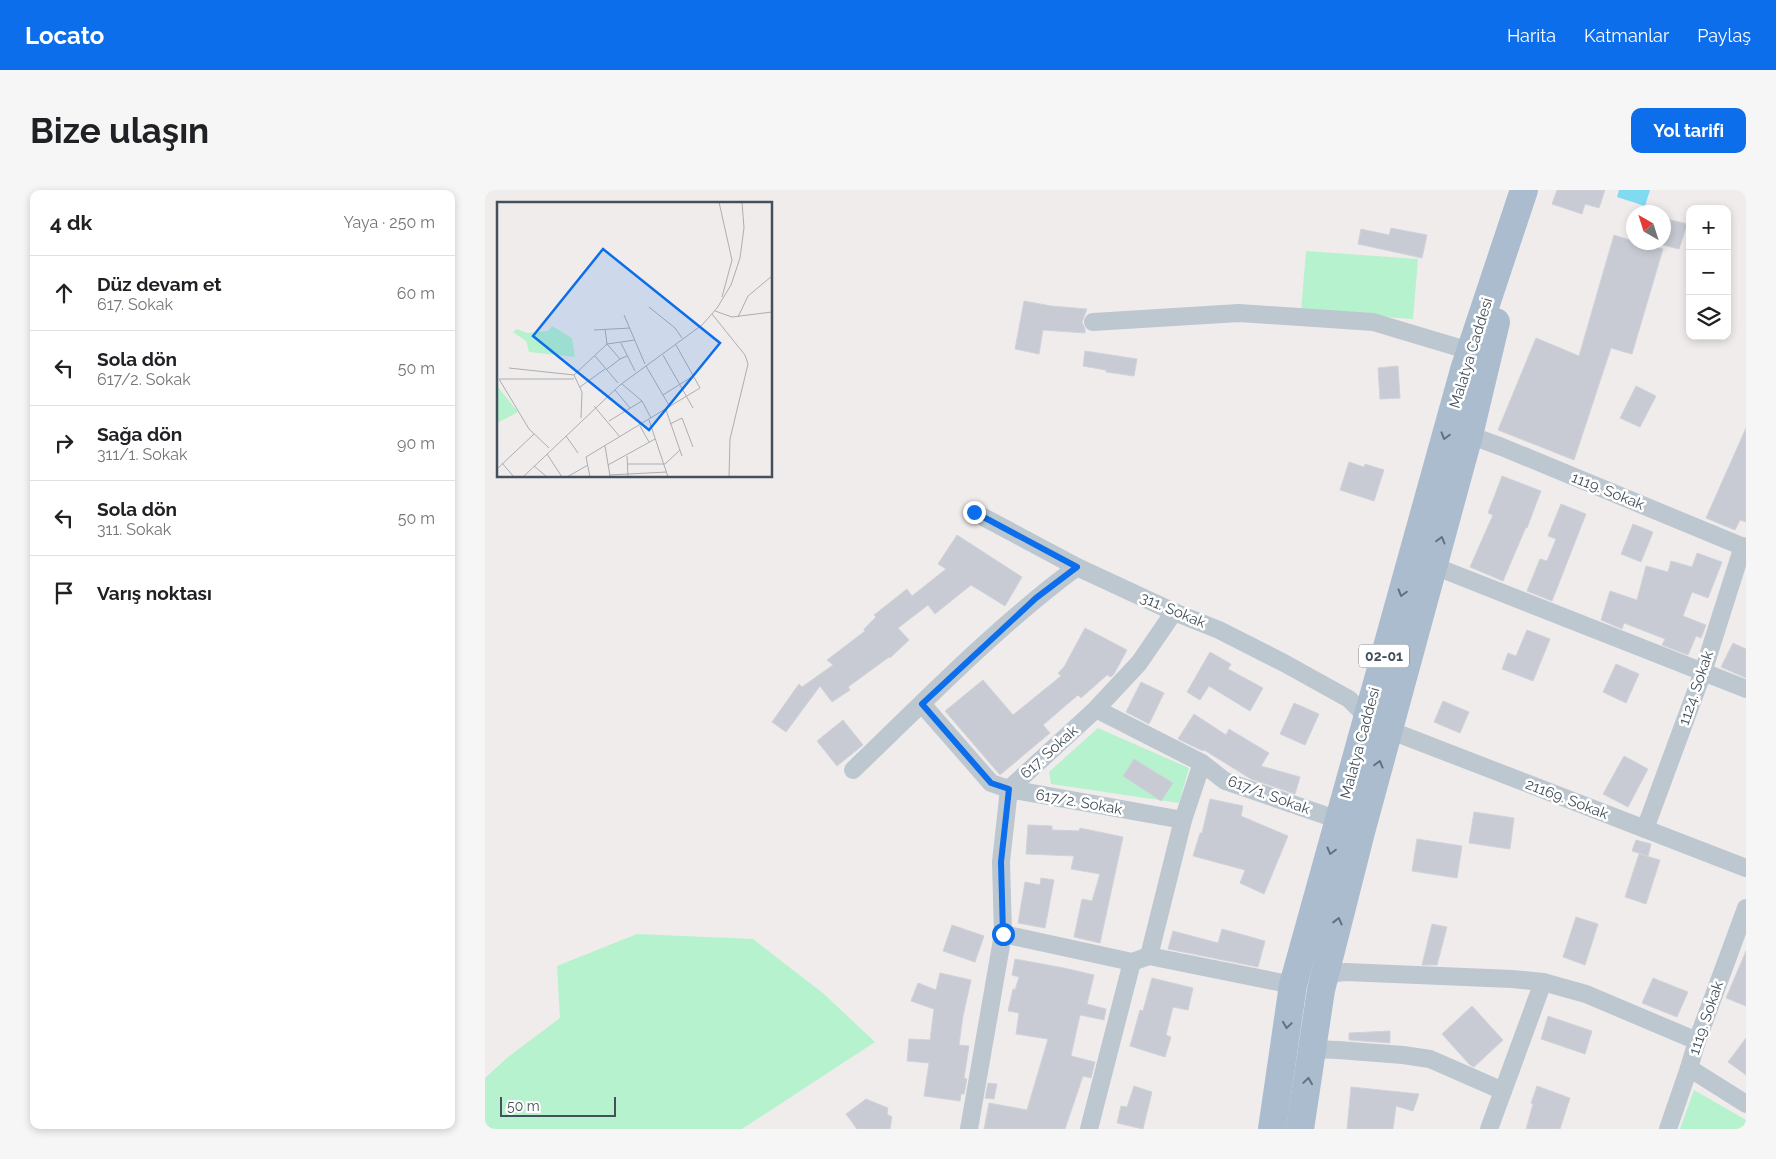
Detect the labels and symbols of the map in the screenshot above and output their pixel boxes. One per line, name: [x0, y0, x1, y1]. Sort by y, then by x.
inset map: [497, 202, 773, 478]
north arrow: [1626, 205, 1671, 250]
street label: Malatya Caddesi: [1446, 295, 1496, 411]
one-way arrow: [1441, 432, 1451, 440]
street label: 1119. Sokak: [1569, 468, 1647, 514]
route end: [963, 501, 986, 524]
one-way arrow: [1435, 536, 1446, 544]
street label: 311. Sokak: [1137, 588, 1209, 632]
one-way arrow: [1397, 588, 1407, 596]
road number: 02-01: [1359, 644, 1409, 668]
street label: 1124. Sokak: [1675, 648, 1717, 728]
street label: Malatya Caddesi: [1336, 685, 1384, 801]
street label: 617. Sokak: [1017, 721, 1081, 782]
one-way arrow: [1374, 761, 1384, 769]
street label: 617/1. Sokak: [1225, 772, 1313, 818]
street label: 21169. Sokak: [1523, 775, 1611, 823]
street label: 617/2. Sokak: [1034, 786, 1124, 818]
one-way arrow: [1326, 846, 1337, 855]
one-way arrow: [1332, 917, 1343, 926]
route start: [992, 923, 1015, 946]
street label: 1119. Sokak: [1685, 979, 1727, 1057]
one-way arrow: [1283, 1021, 1293, 1030]
one-way arrow: [1302, 1076, 1312, 1085]
scale bar: [500, 1094, 616, 1117]

